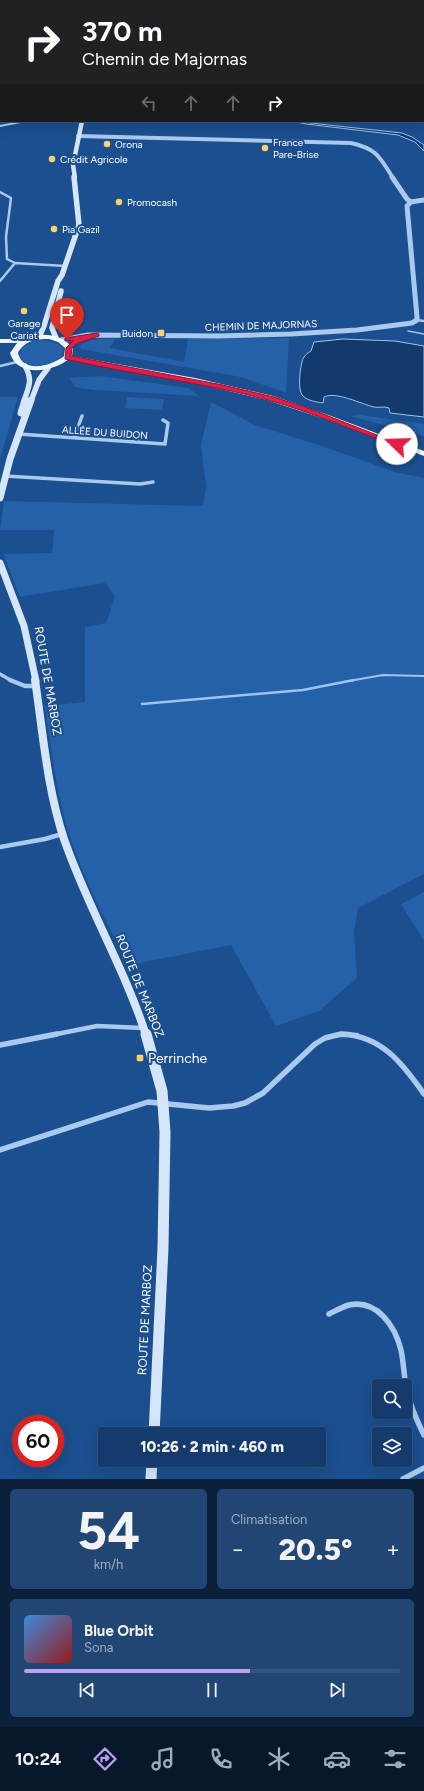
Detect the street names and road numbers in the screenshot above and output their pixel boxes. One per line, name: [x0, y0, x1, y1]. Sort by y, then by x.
street label: CHEMIN DE MAJORNAS: [205, 317, 317, 334]
street label: ALLÉE DU BUIDON: [62, 423, 148, 442]
street label: ROUTE DE MARBOZ: [32, 625, 65, 737]
street label: ROUTE DE MARBOZ: [113, 932, 167, 1040]
street label: ROUTE DE MARBOZ: [135, 1264, 155, 1375]

